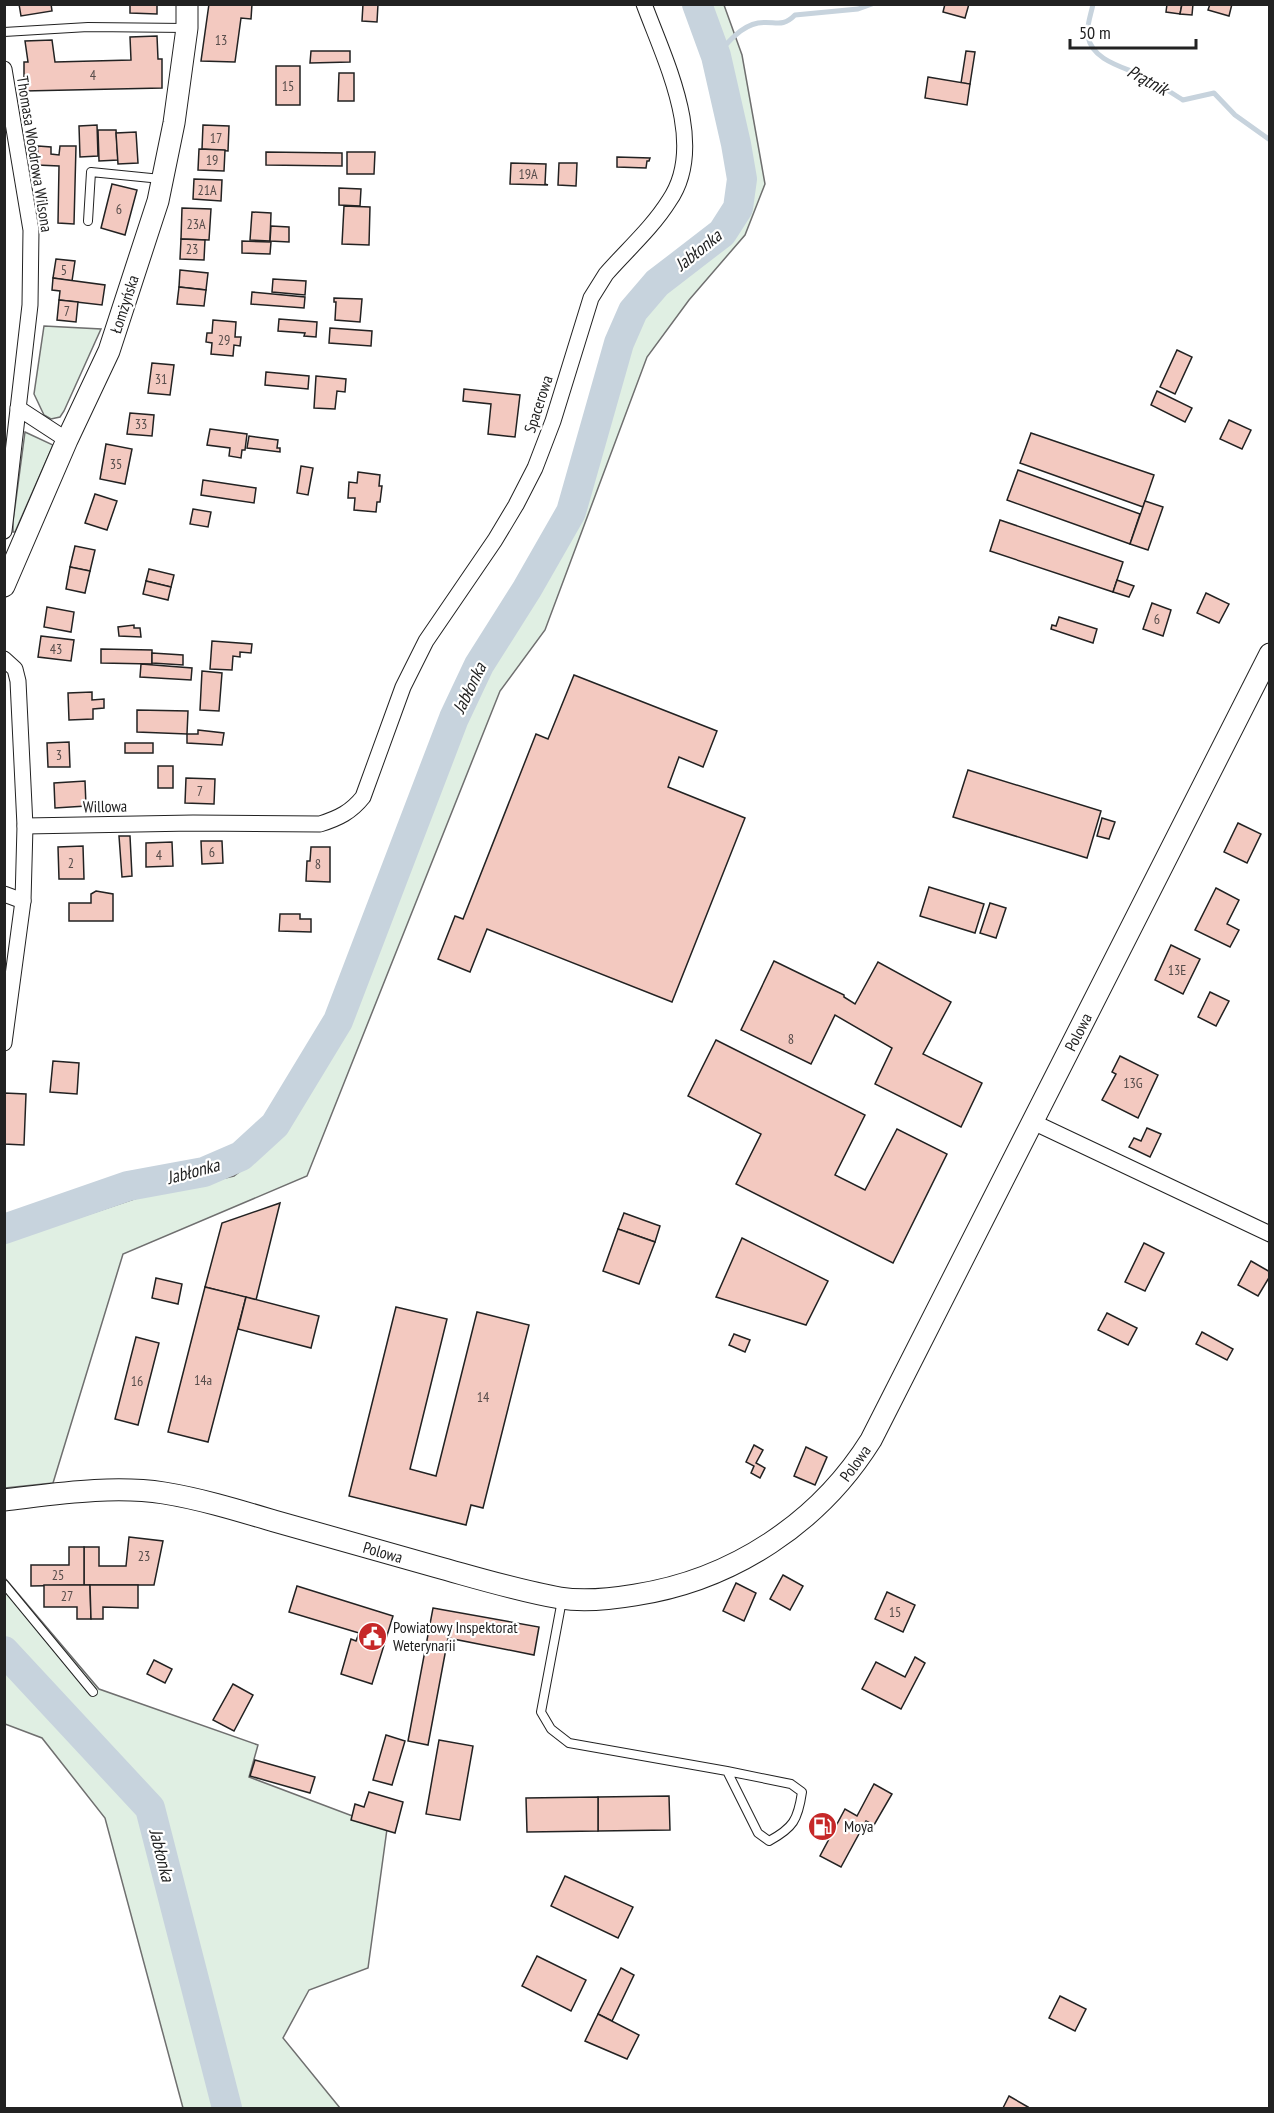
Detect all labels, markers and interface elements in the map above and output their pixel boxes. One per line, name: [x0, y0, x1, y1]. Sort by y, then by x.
scale bar: [1070, 12, 1196, 50]
text: 50 m: [1079, 21, 1111, 44]
house number: 13: [215, 31, 227, 49]
water label: Prątnik: [1123, 59, 1174, 102]
house number: 4: [90, 66, 97, 84]
street label: Thomasa Woodrowa Wilsona: [13, 75, 57, 233]
house number: 15: [282, 77, 294, 95]
house number: 17: [210, 129, 222, 147]
house number: 19: [206, 151, 218, 169]
house number: 19A: [518, 165, 538, 183]
house number: 21A: [197, 181, 217, 199]
house number: 6: [116, 200, 122, 218]
house number: 23A: [186, 215, 206, 233]
water label: Jabłonka: [669, 224, 727, 276]
house number: 23: [186, 240, 198, 258]
house number: 5: [61, 261, 67, 279]
street label: Łomżyńska: [105, 272, 143, 336]
house number: 7: [64, 302, 70, 320]
house number: 29: [218, 331, 230, 349]
house number: 31: [155, 370, 167, 388]
street label: Spacerowa: [519, 373, 557, 435]
house number: 33: [135, 415, 147, 433]
house number: 35: [110, 455, 122, 473]
house number: 6: [1154, 610, 1160, 628]
house number: 43: [50, 640, 62, 658]
water label: Jabłonka: [447, 658, 491, 718]
house number: 3: [56, 746, 62, 764]
house number: 7: [197, 782, 203, 800]
street label: Willowa: [83, 796, 127, 816]
house number: 6: [209, 843, 215, 861]
house number: 4: [156, 846, 163, 864]
house number: 2: [68, 854, 74, 872]
house number: 8: [315, 855, 321, 873]
house number: 13E: [1168, 961, 1186, 979]
street label: Polowa: [1060, 1010, 1096, 1054]
house number: 8: [788, 1030, 794, 1048]
house number: 13G: [1123, 1074, 1143, 1092]
water label: Jabłonka: [163, 1153, 223, 1189]
house number: 14a: [194, 1371, 212, 1389]
house number: 16: [131, 1372, 143, 1390]
house number: 14: [477, 1388, 490, 1406]
street label: Polowa: [835, 1441, 875, 1485]
street label: Polowa: [361, 1537, 405, 1567]
house number: 23: [138, 1547, 150, 1565]
house number: 25: [52, 1566, 64, 1584]
house number: 27: [61, 1587, 73, 1605]
house number: 15: [889, 1603, 901, 1621]
place label: Powiatowy Inspektorat Weterynarii: [393, 1617, 518, 1655]
public building icon: Powiatowy Inspektorat Weterynarii: [356, 1620, 388, 1652]
fuel station icon: Moya: [807, 1810, 839, 1842]
place label: Moya: [844, 1816, 873, 1836]
water label: Jabłonka: [144, 1825, 180, 1884]

